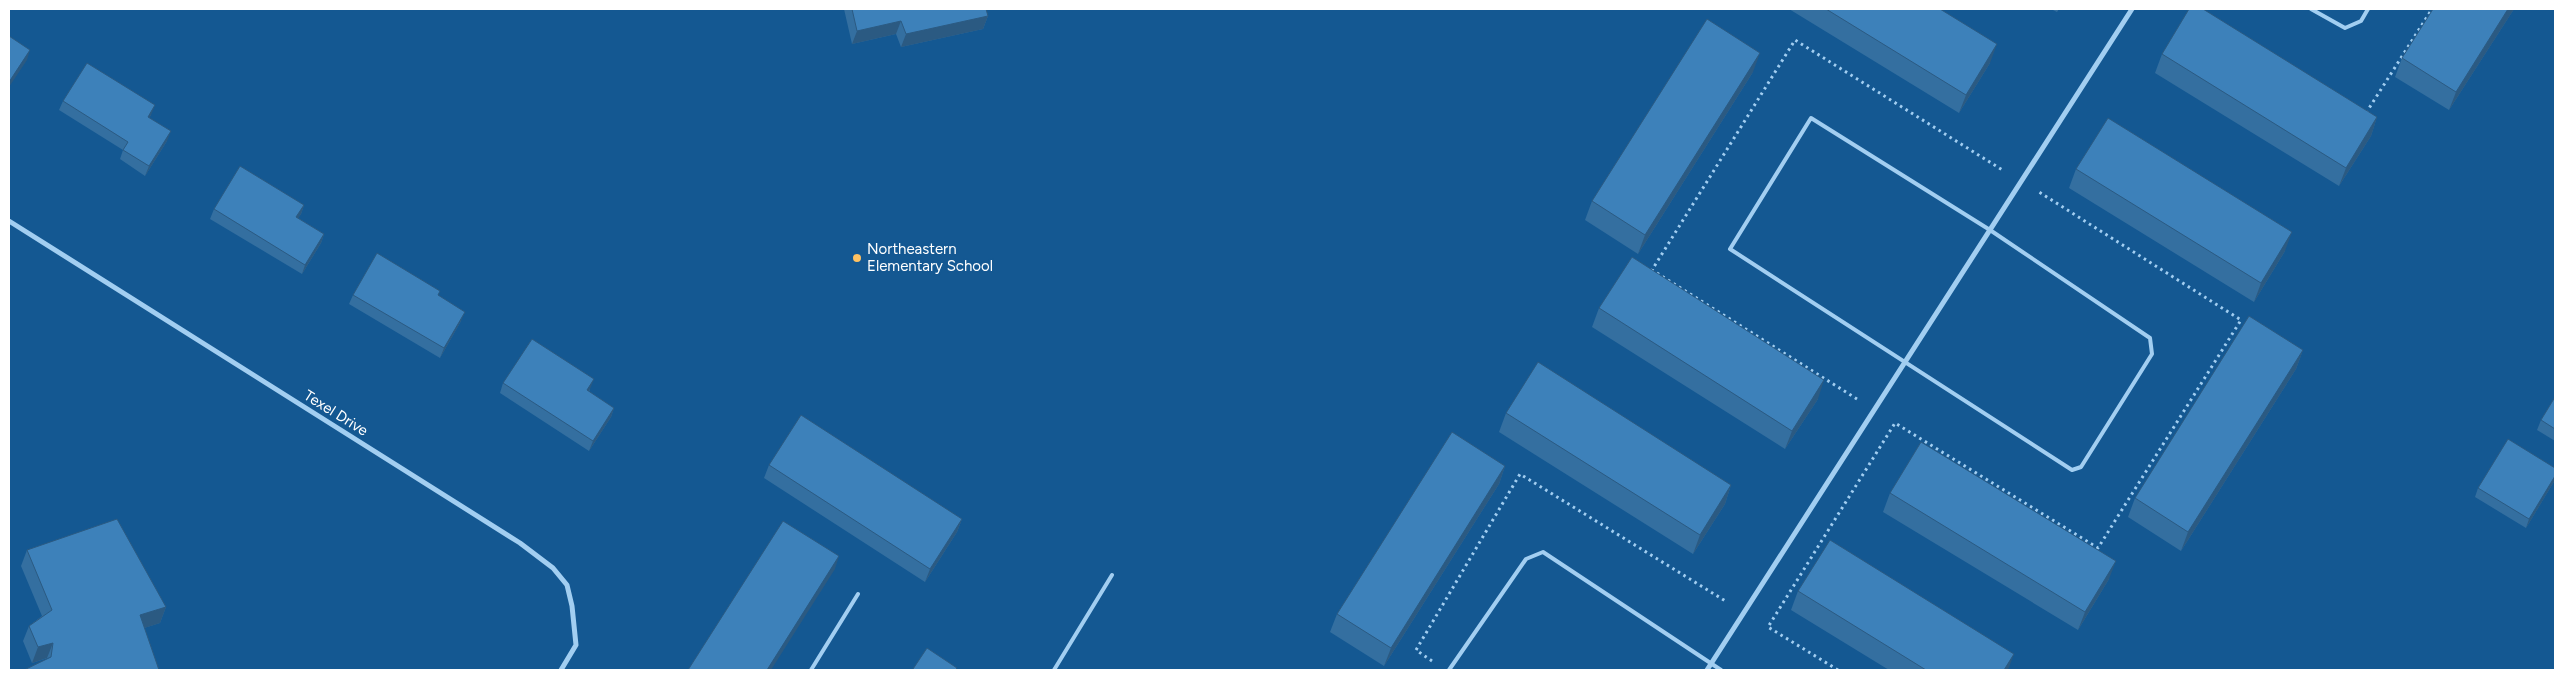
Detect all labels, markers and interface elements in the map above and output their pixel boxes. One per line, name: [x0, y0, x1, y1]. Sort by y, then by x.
place label: Northeastern Elementary School: [867, 240, 993, 275]
marker: Northeastern Elementary School: [851, 252, 863, 264]
street label: Texel Drive: [301, 386, 371, 440]

